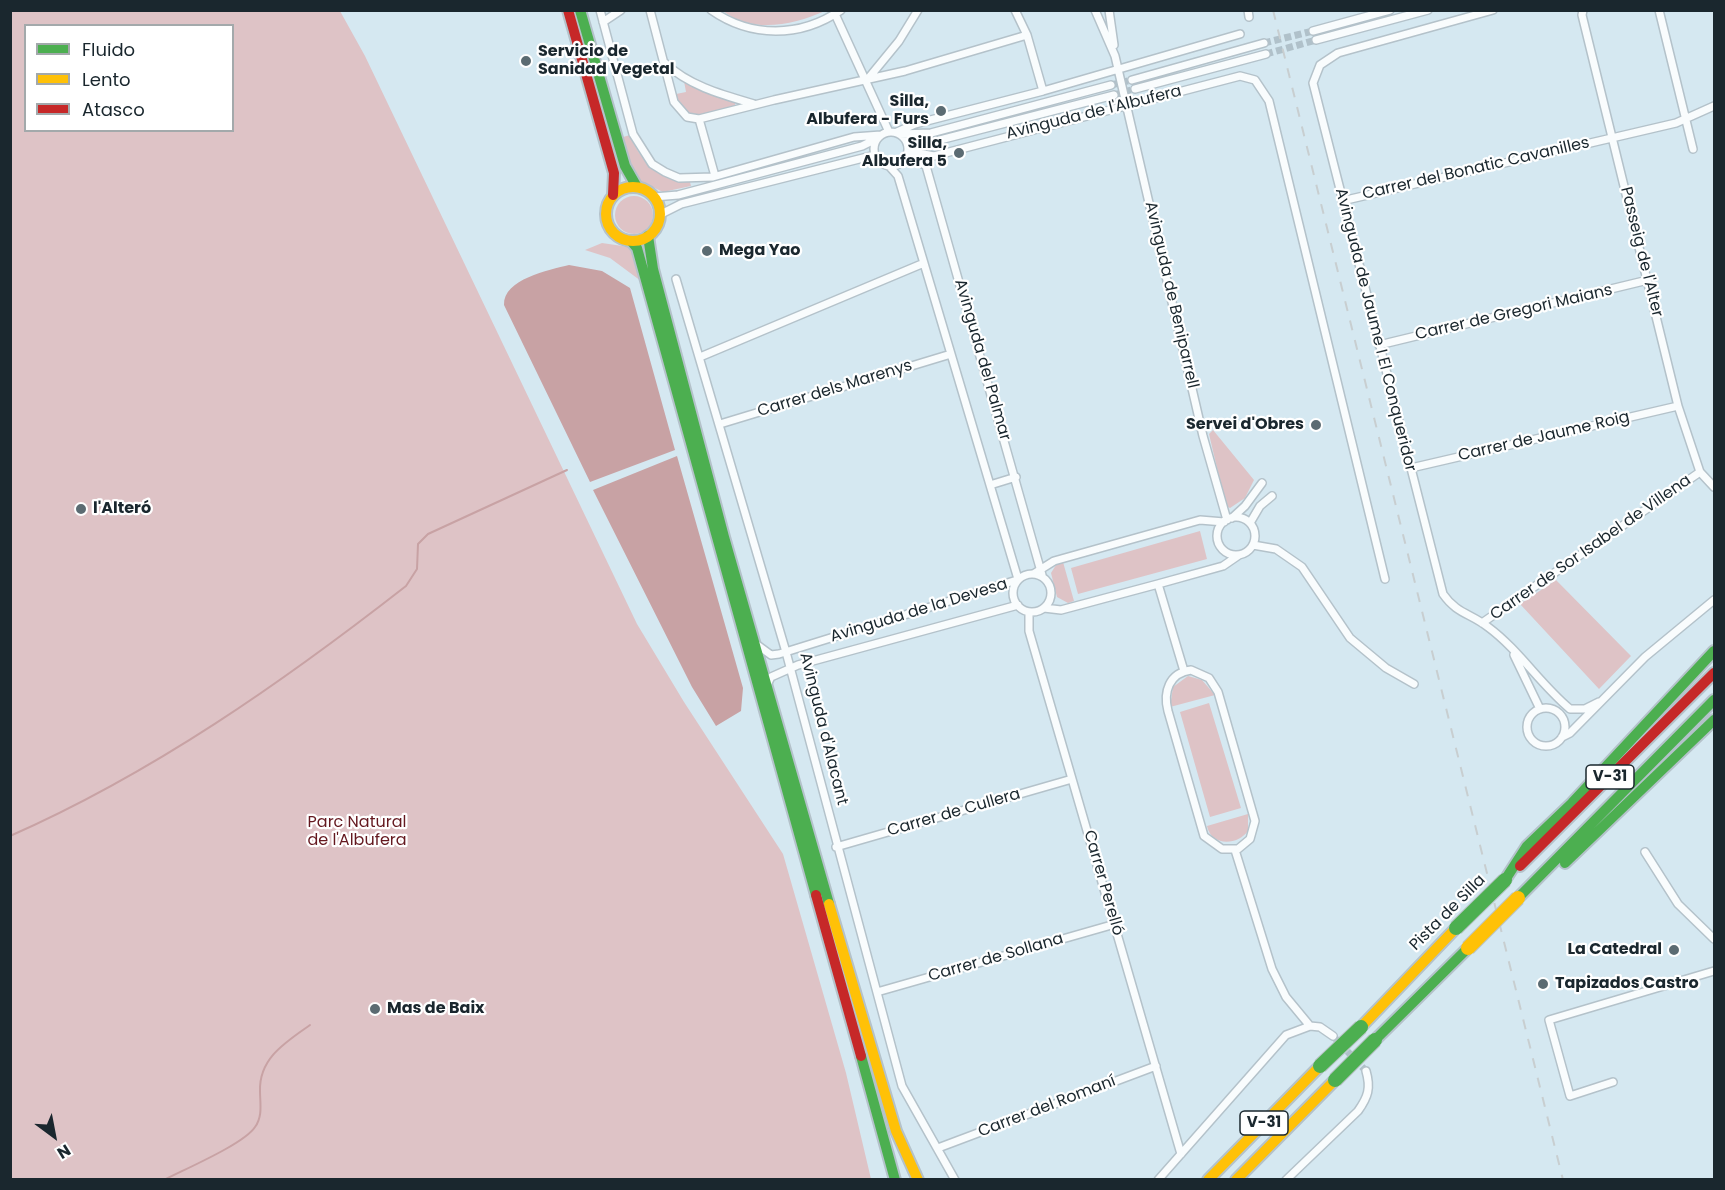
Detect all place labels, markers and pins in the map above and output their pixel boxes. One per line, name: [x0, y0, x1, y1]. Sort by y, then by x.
place label: Servicio de Sanidad Vegetal: [538, 42, 675, 80]
marker: Servicio de Sanidad Vegetal: [519, 54, 533, 68]
place label: Silla, Albufera - Furs: [806, 92, 929, 130]
marker: Silla, Albufera - Furs: [934, 104, 948, 118]
place label: Silla, Albufera 5: [862, 134, 947, 172]
marker: Silla, Albufera 5: [952, 146, 966, 160]
place label: Mega Yao: [719, 241, 800, 261]
marker: Mega Yao: [700, 244, 714, 258]
place label: Servei d'Obres: [1186, 415, 1304, 435]
marker: Servei d'Obres: [1309, 418, 1323, 432]
place label: l'Alteró: [93, 499, 151, 519]
marker: l'Alteró: [74, 502, 88, 516]
place label: La Catedral: [1567, 940, 1662, 960]
marker: La Catedral: [1667, 943, 1681, 957]
place label: Tapizados Castro: [1555, 974, 1699, 994]
marker: Tapizados Castro: [1536, 977, 1550, 991]
place label: Mas de Baix: [387, 999, 485, 1019]
marker: Mas de Baix: [368, 1002, 382, 1016]

